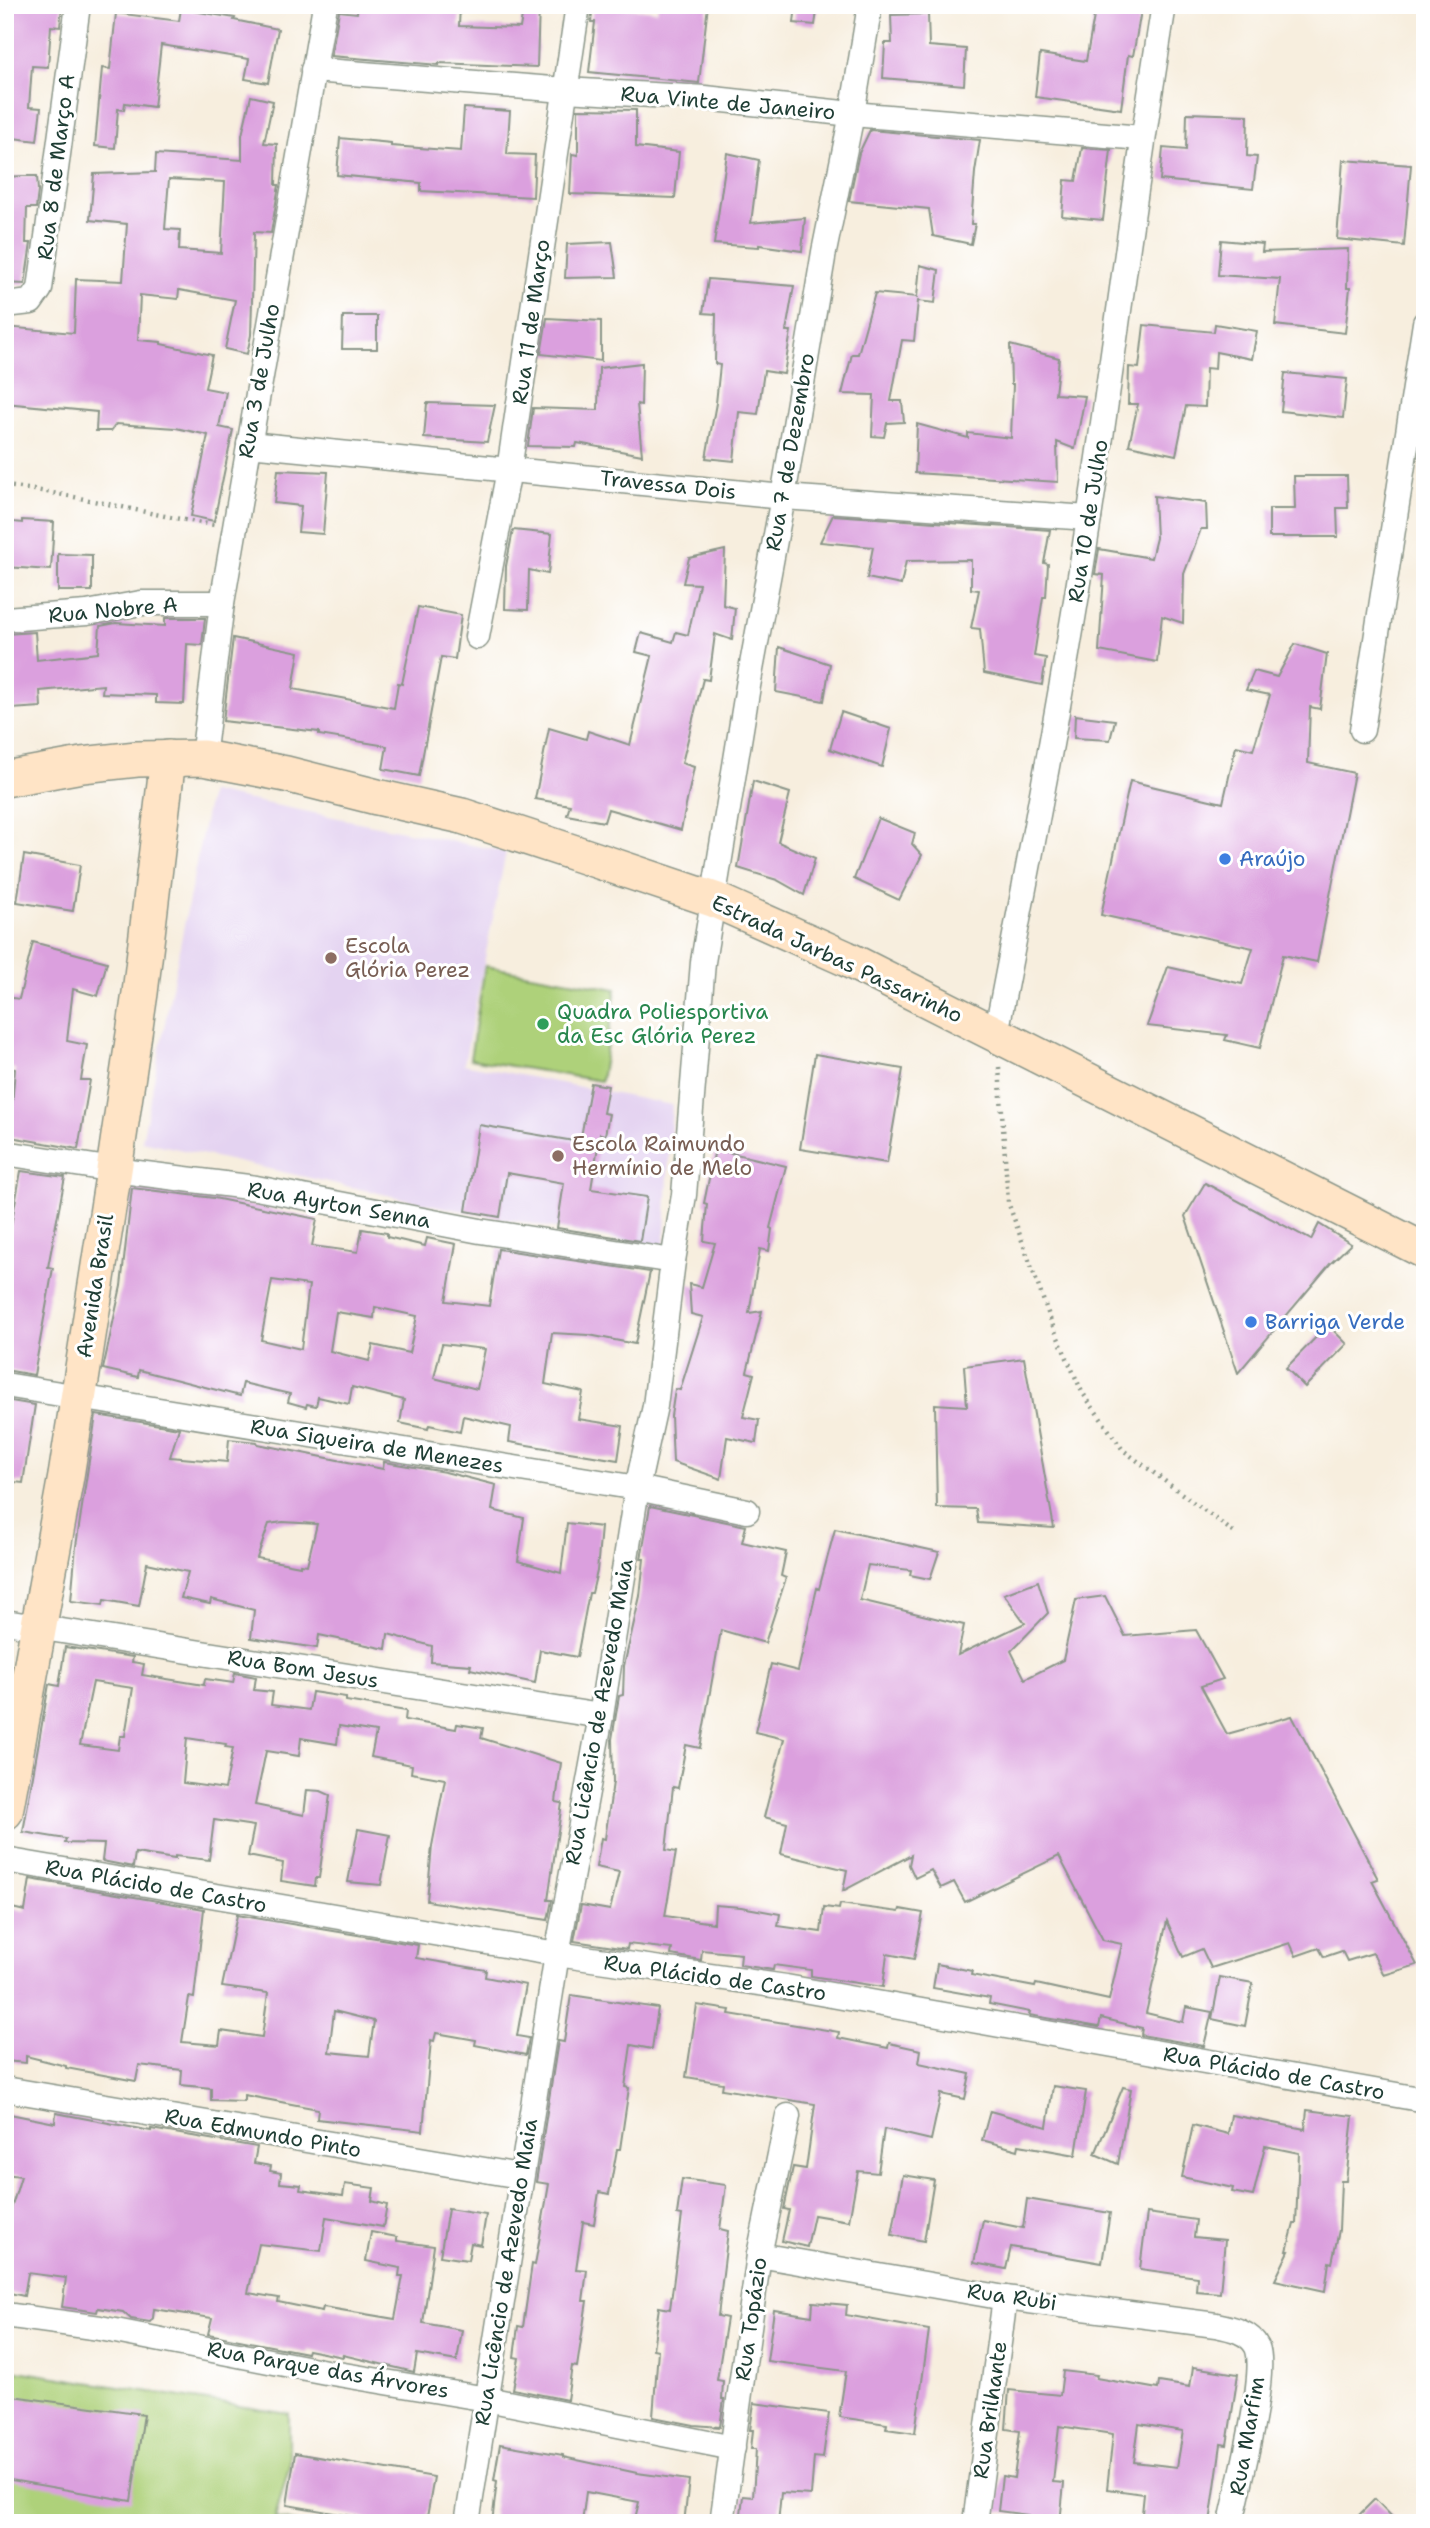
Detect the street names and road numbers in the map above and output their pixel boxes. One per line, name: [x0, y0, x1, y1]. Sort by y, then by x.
street label: Rua 8 de Março A: [31, 72, 81, 262]
street label: Rua Vinte de Janeiro: [619, 80, 837, 126]
street label: Rua 11 de Março: [506, 237, 556, 407]
street label: Rua 3 de Julho: [232, 301, 286, 461]
street label: Rua 7 de Dezembro: [759, 351, 821, 553]
street label: Rua 10 de Julho: [1061, 437, 1115, 605]
street label: Travessa Dois: [599, 464, 737, 506]
street label: Rua Nobre A: [47, 590, 179, 630]
street label: Estrada Jarbas Passarinho: [707, 888, 967, 1030]
street label: Rua Ayrton Senna: [245, 1175, 433, 1235]
street label: Avenida Brasil: [70, 1211, 120, 1360]
street label: Rua Siqueira de Menezes: [249, 1412, 505, 1480]
street label: Rua Licêncio de Azevedo Maia: [558, 1557, 640, 1867]
street label: Rua Bom Jesus: [225, 1643, 381, 1695]
street label: Rua Plácido de Castro: [43, 1853, 269, 1919]
street label: Rua Plácido de Castro: [602, 1949, 828, 2007]
street label: Rua Plácido de Castro: [1161, 2040, 1387, 2106]
street label: Rua Edmundo Pinto: [163, 2102, 363, 2164]
street label: Rua Licêncio de Azevedo Maia: [468, 2116, 544, 2428]
street label: Rua Topázio: [728, 2255, 774, 2383]
street label: Rua Rubi: [965, 2277, 1059, 2317]
street label: Rua Parque das Árvores: [205, 2334, 451, 2405]
street label: Rua Brilhante: [966, 2339, 1014, 2481]
street label: Rua Marfim: [1223, 2374, 1271, 2498]

